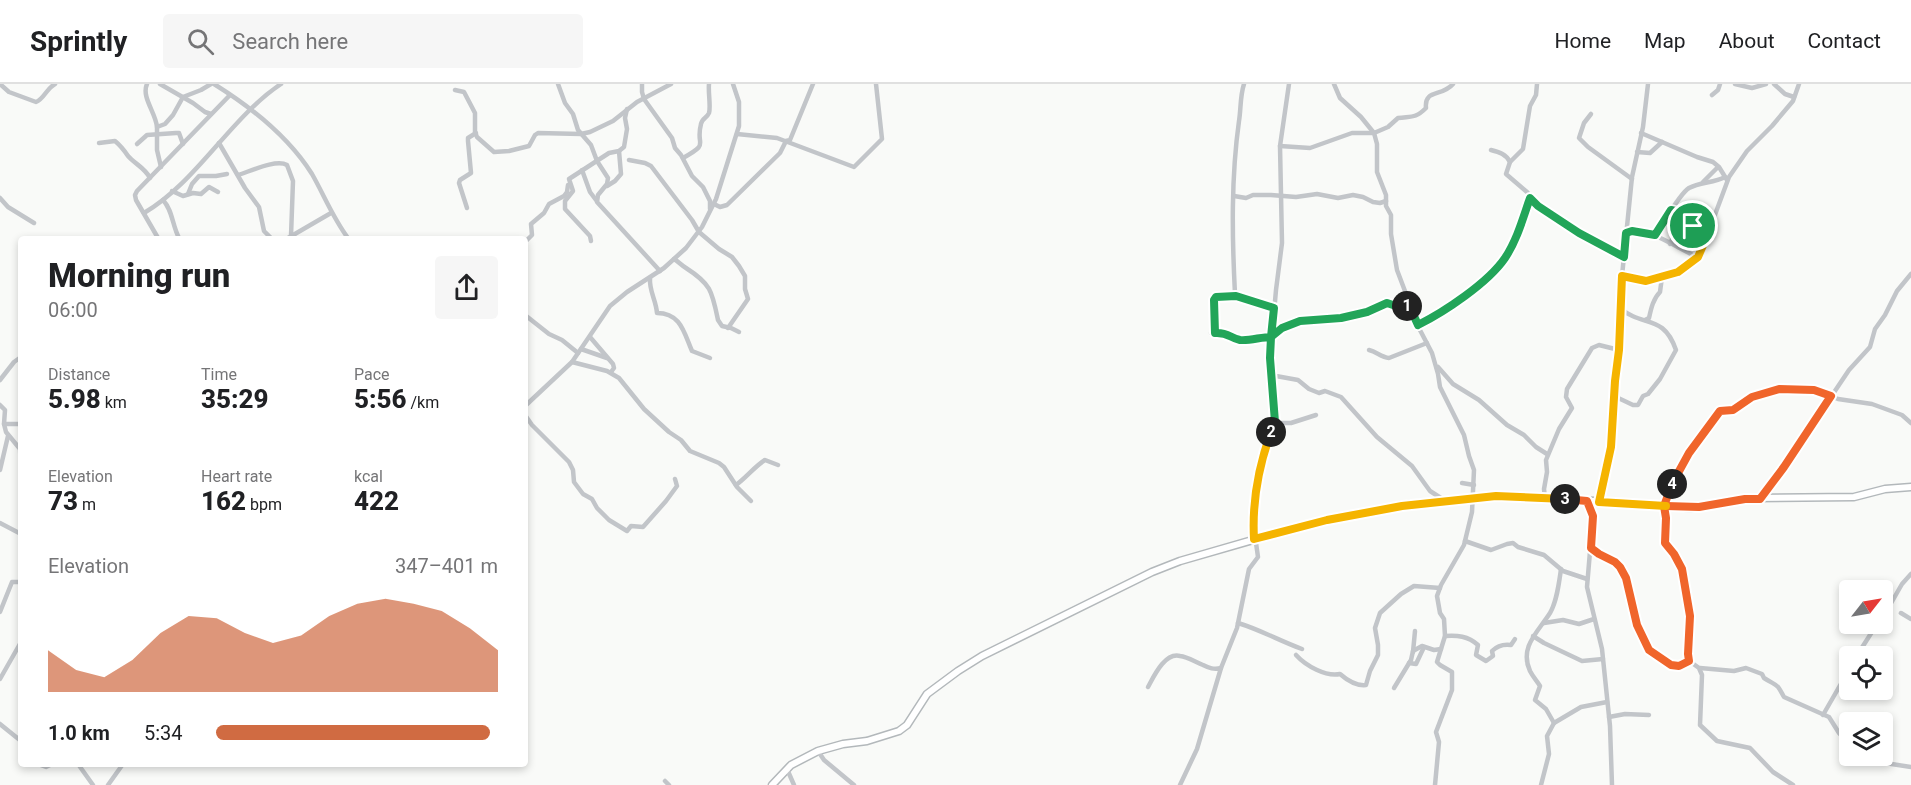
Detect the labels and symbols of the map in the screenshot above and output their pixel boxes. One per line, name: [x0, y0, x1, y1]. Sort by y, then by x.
pin: [1667, 200, 1718, 251]
pin: 1: [1392, 291, 1422, 321]
pin: 2: [1256, 417, 1286, 447]
pin: 4: [1657, 469, 1687, 499]
pin: 3: [1550, 484, 1580, 514]
north arrow: [1839, 580, 1893, 634]

